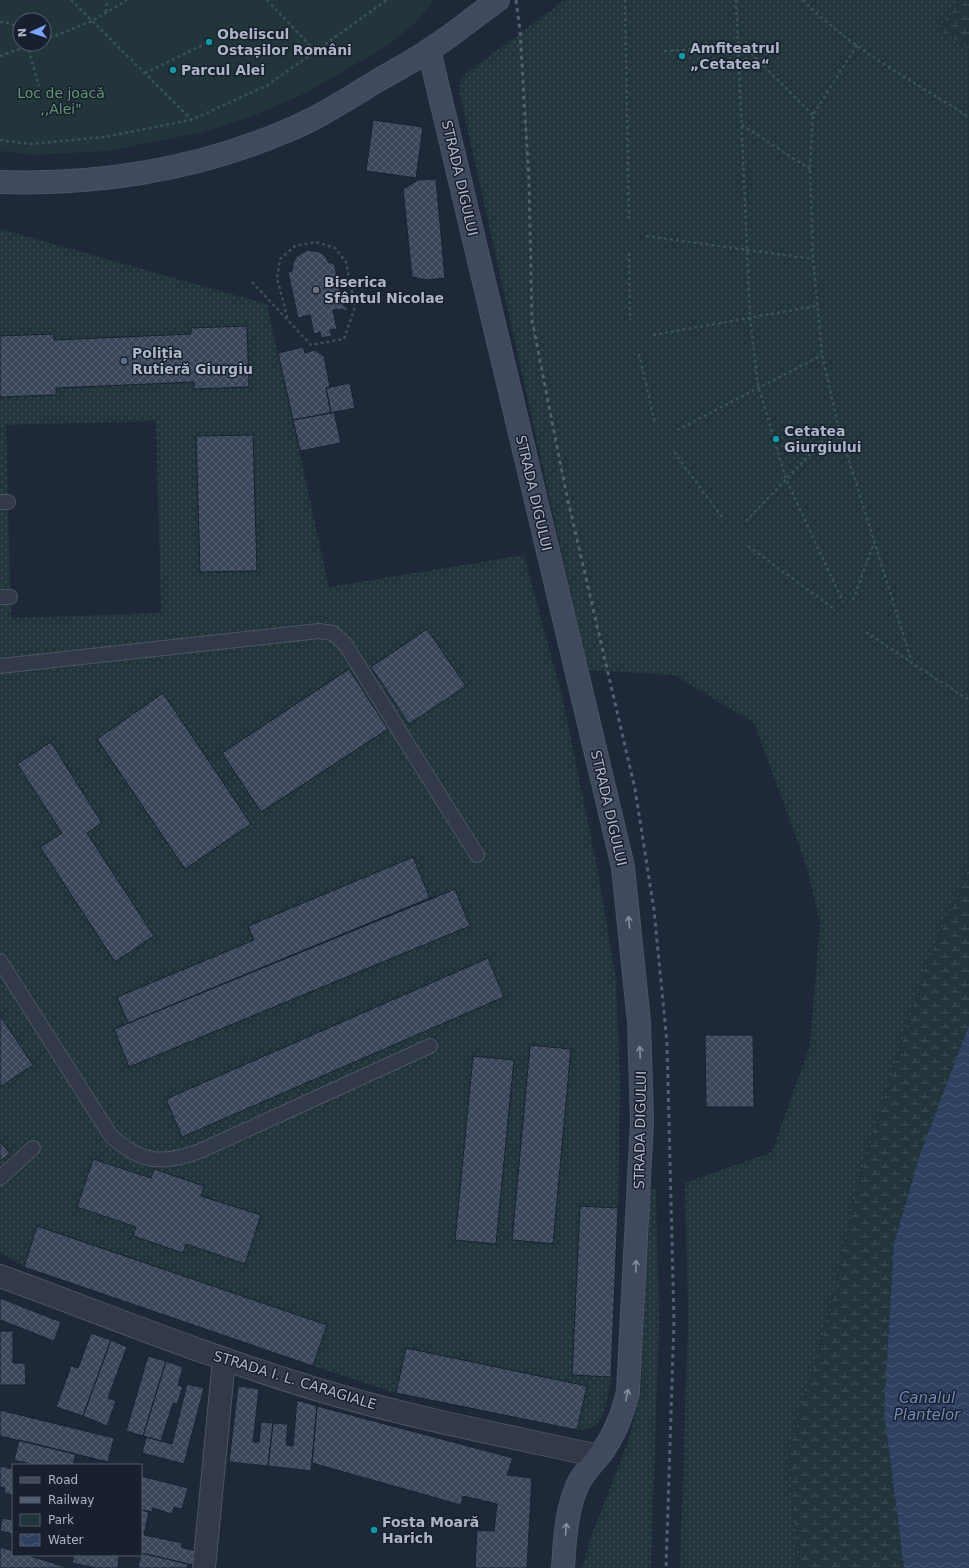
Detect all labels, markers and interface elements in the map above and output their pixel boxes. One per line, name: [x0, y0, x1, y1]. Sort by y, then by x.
north arrow: [12, 12, 52, 52]
place label: Obeliscul Ostașilor Români: [217, 26, 352, 59]
text: N: [16, 28, 29, 37]
marker: Obeliscul Ostașilor Români: [204, 37, 214, 47]
place label: Amfiteatrul „Cetatea“: [690, 40, 780, 72]
marker: Amfiteatrul „Cetatea“: [677, 51, 687, 61]
place label: Parcul Alei: [181, 62, 265, 78]
marker: Parcul Alei: [168, 65, 178, 75]
park label: Loc de joacă ,,Alei": [17, 85, 105, 117]
street label: STRADA DIGULUI: [439, 119, 481, 237]
place label: Biserica Sfântul Nicolae: [324, 274, 444, 306]
marker: Biserica Sfântul Nicolae: [311, 285, 321, 295]
place label: Poliția Rutieră Giurgiu: [132, 345, 253, 377]
marker: Poliția Rutieră Giurgiu: [119, 356, 129, 366]
place label: Cetatea Giurgiului: [784, 423, 862, 455]
street label: STRADA DIGULUI: [513, 434, 555, 552]
marker: Cetatea Giurgiului: [771, 434, 781, 444]
street label: STRADA DIGULUI: [588, 749, 630, 867]
one-way arrow: [625, 916, 632, 929]
one-way arrow: [636, 1046, 644, 1059]
street label: STRADA DIGULUI: [631, 1071, 649, 1189]
one-way arrow: [632, 1260, 639, 1273]
street label: STRADA I. L. CARAGIALE: [212, 1348, 378, 1412]
one-way arrow: [624, 1389, 632, 1402]
water label: Canalul Plantelor: [894, 1389, 961, 1424]
legend: [12, 1464, 142, 1556]
text: Road: [48, 1473, 78, 1487]
text: Railway: [48, 1493, 94, 1507]
text: Park: [48, 1513, 74, 1527]
place label: Fosta Moară Harich: [382, 1514, 479, 1546]
one-way arrow: [563, 1523, 570, 1536]
marker: Fosta Moară Harich: [369, 1525, 379, 1535]
text: Water: [48, 1533, 84, 1547]

